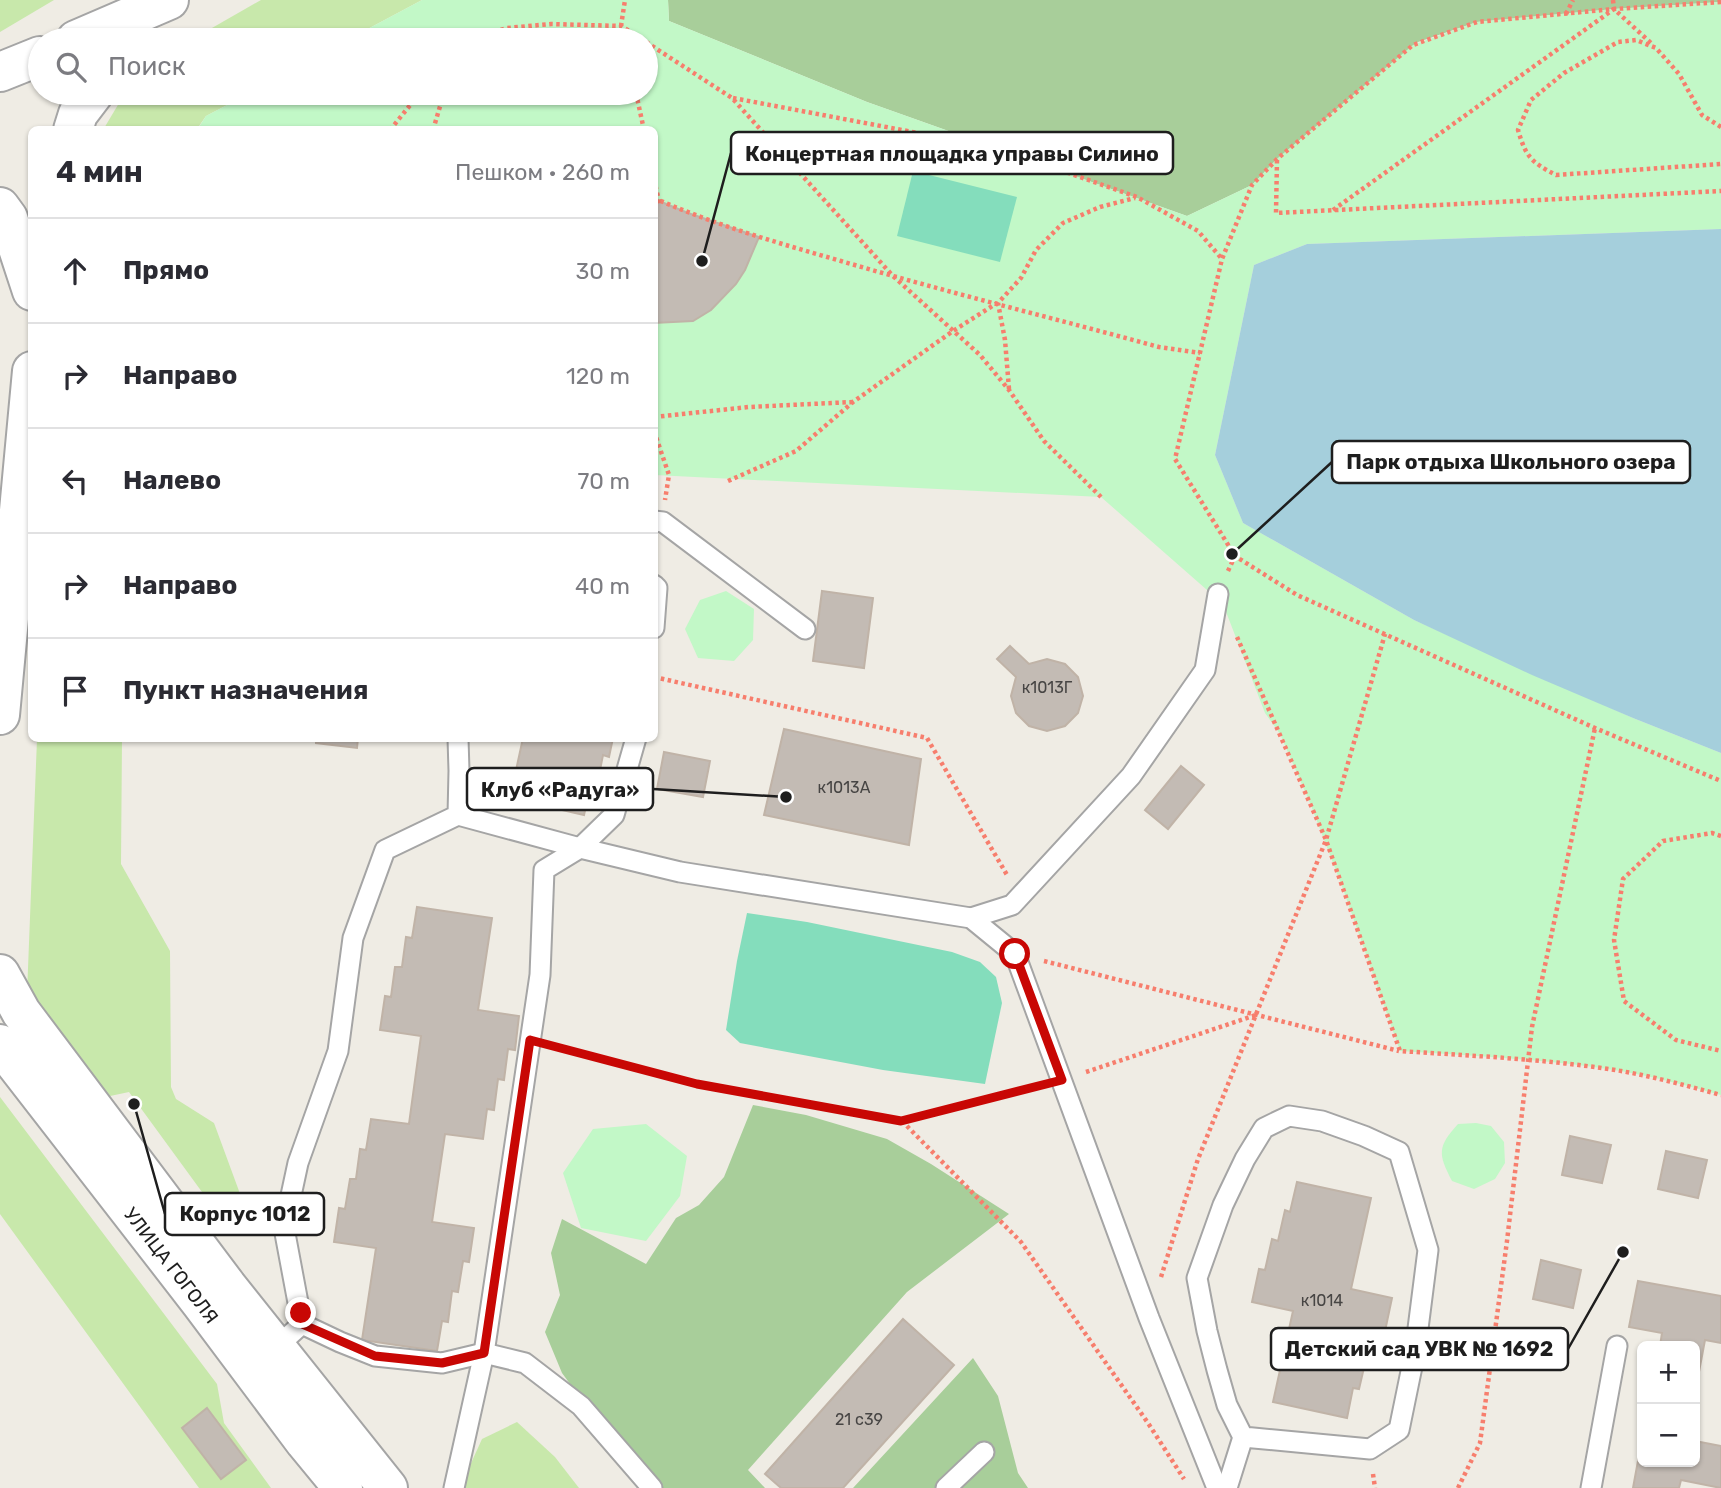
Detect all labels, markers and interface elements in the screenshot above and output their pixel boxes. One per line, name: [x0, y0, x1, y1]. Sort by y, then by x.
search box: [28, 28, 658, 105]
icon: search: [52, 48, 90, 86]
text: Поиск: [108, 51, 186, 82]
callout: Концертная площадка управы Силино: [731, 132, 1173, 174]
text: Концертная площадка управы Силино: [745, 141, 1159, 166]
text: 4 мин: [56, 154, 143, 190]
text: Пешком · 260 m: [455, 158, 630, 186]
icon: ahead: [56, 252, 94, 290]
text: Прямо: [123, 255, 209, 286]
text: 30 m: [575, 257, 630, 285]
icon: right: [56, 357, 94, 395]
text: Направо: [123, 360, 237, 391]
text: 120 m: [566, 362, 630, 390]
callout: Парк отдыха Школьного озера: [1332, 441, 1690, 483]
text: Парк отдыха Школьного озера: [1346, 449, 1676, 474]
icon: left: [56, 462, 94, 500]
text: Налево: [123, 465, 221, 496]
text: 70 m: [578, 467, 630, 495]
icon: right: [56, 567, 94, 605]
text: Направо: [123, 570, 237, 601]
text: 40 m: [575, 572, 630, 600]
icon: arrive: [56, 672, 94, 710]
text: Пункт назначения: [123, 675, 368, 706]
house number: к1013Г: [1022, 678, 1073, 697]
callout: Клуб «Радуга»: [467, 768, 653, 810]
text: Клуб «Радуга»: [481, 777, 639, 802]
house number: к1013А: [818, 778, 871, 797]
route start: [999, 938, 1030, 969]
callout: Корпус 1012: [165, 1193, 324, 1235]
text: Корпус 1012: [179, 1201, 311, 1226]
street label: УЛИЦА ГОГОЛЯ: [120, 1203, 224, 1328]
house number: к1014: [1301, 1291, 1343, 1310]
route end: [285, 1297, 316, 1328]
callout: Детский сад УВК № 1692: [1271, 1328, 1568, 1370]
text: Детский сад УВК № 1692: [1285, 1336, 1553, 1361]
map controls: [1637, 1341, 1700, 1467]
button: +: [1637, 1341, 1700, 1404]
button: −: [1637, 1404, 1700, 1467]
house number: 21 с39: [835, 1410, 883, 1429]

